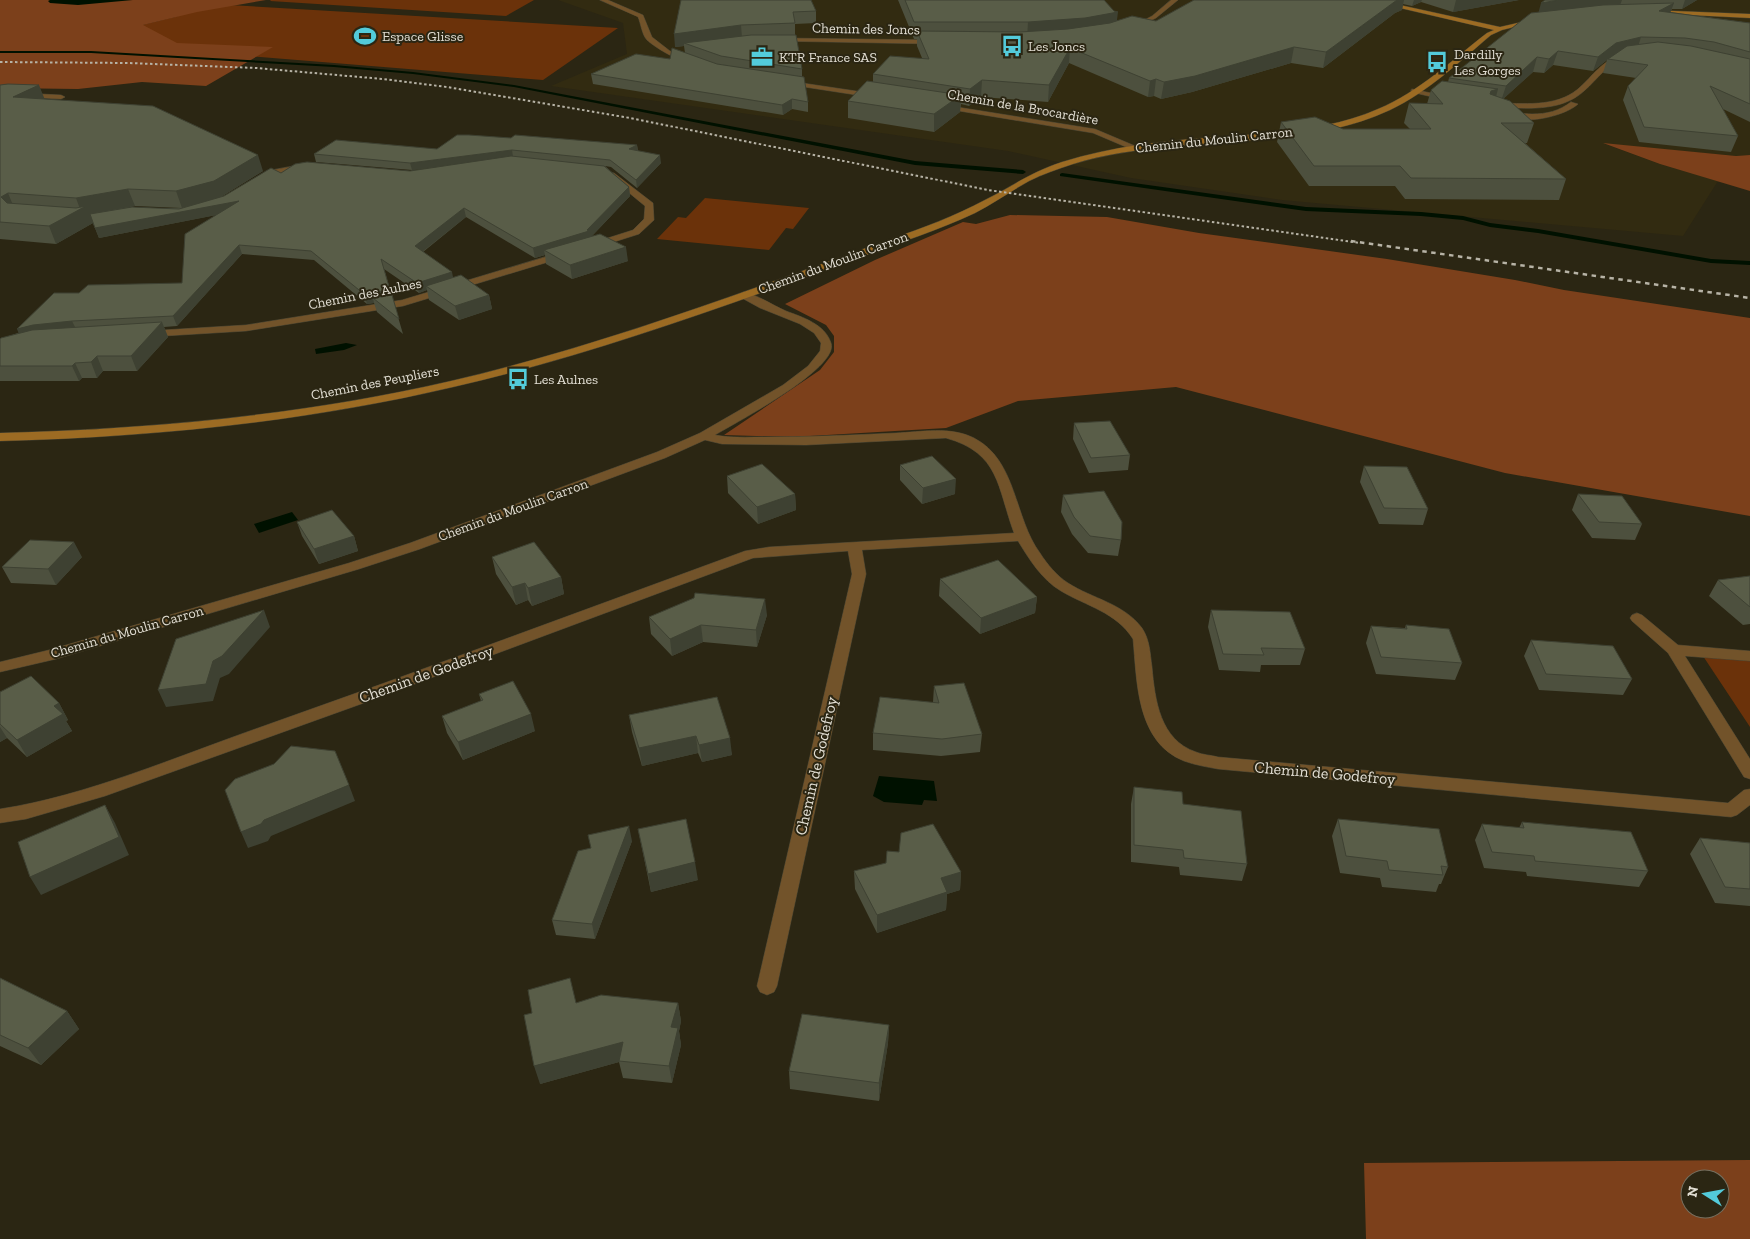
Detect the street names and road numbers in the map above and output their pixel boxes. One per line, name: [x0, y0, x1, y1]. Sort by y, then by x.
street label: Chemin des Joncs: [812, 20, 920, 38]
street label: Chemin de la Brocardière: [946, 85, 1100, 129]
street label: Chemin du Moulin Carron: [1135, 123, 1293, 157]
street label: Chemin du Moulin Carron: [756, 228, 910, 298]
street label: Chemin des Aulnes: [307, 275, 423, 313]
street label: Chemin des Peupliers: [309, 362, 441, 404]
street label: Chemin du Moulin Carron: [436, 475, 590, 545]
street label: Chemin du Moulin Carron: [49, 602, 205, 662]
street label: Chemin de Godefroy: [356, 641, 496, 707]
street label: Chemin de Godefroy: [791, 694, 841, 837]
street label: Chemin de Godefroy: [1254, 757, 1397, 789]

